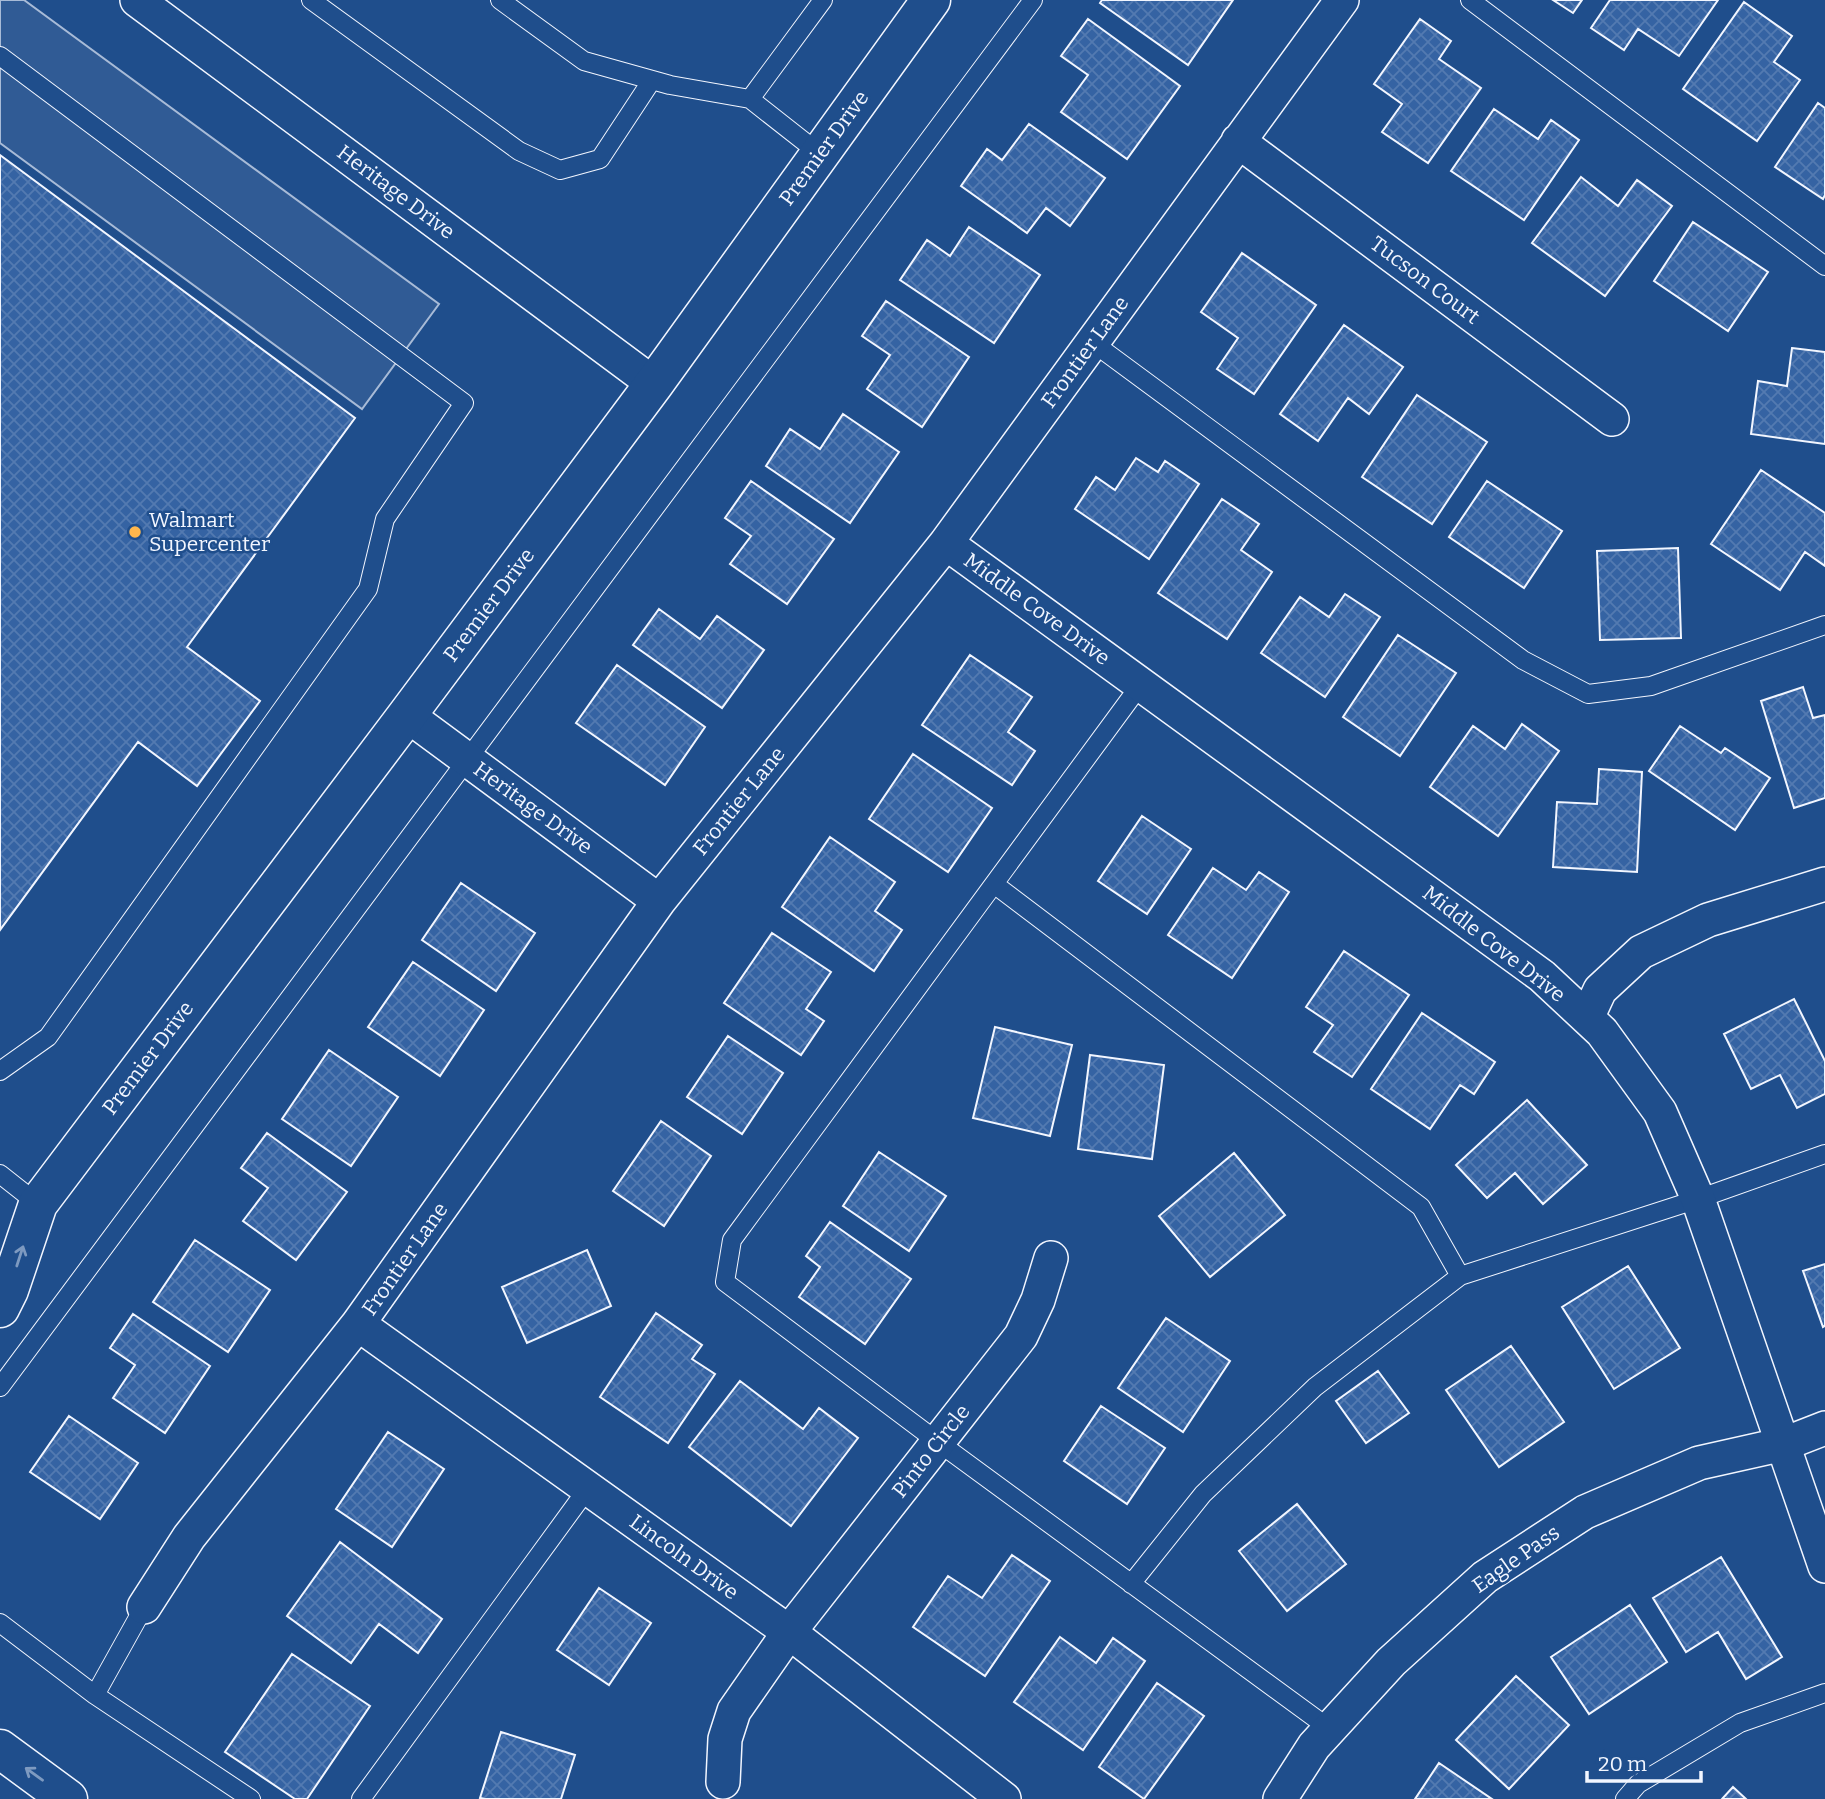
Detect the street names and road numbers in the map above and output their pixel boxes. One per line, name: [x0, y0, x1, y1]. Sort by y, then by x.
street label: Premier Drive: [774, 86, 874, 210]
street label: Heritage Drive: [332, 139, 460, 245]
street label: Tucson Court: [1365, 230, 1485, 330]
street label: Frontier Lane: [1036, 291, 1134, 413]
street label: Premier Drive: [438, 543, 540, 667]
street label: Middle Cove Drive: [959, 547, 1115, 671]
street label: Frontier Lane: [687, 742, 791, 860]
street label: Heritage Drive: [468, 756, 598, 860]
street label: Middle Cove Drive: [1417, 880, 1571, 1008]
street label: Premier Drive: [97, 996, 199, 1120]
street label: Frontier Lane: [356, 1197, 454, 1321]
street label: Pinto Circle: [886, 1399, 976, 1503]
street label: Lincoln Drive: [624, 1509, 744, 1605]
street label: Eagle Pass: [1467, 1519, 1565, 1599]

